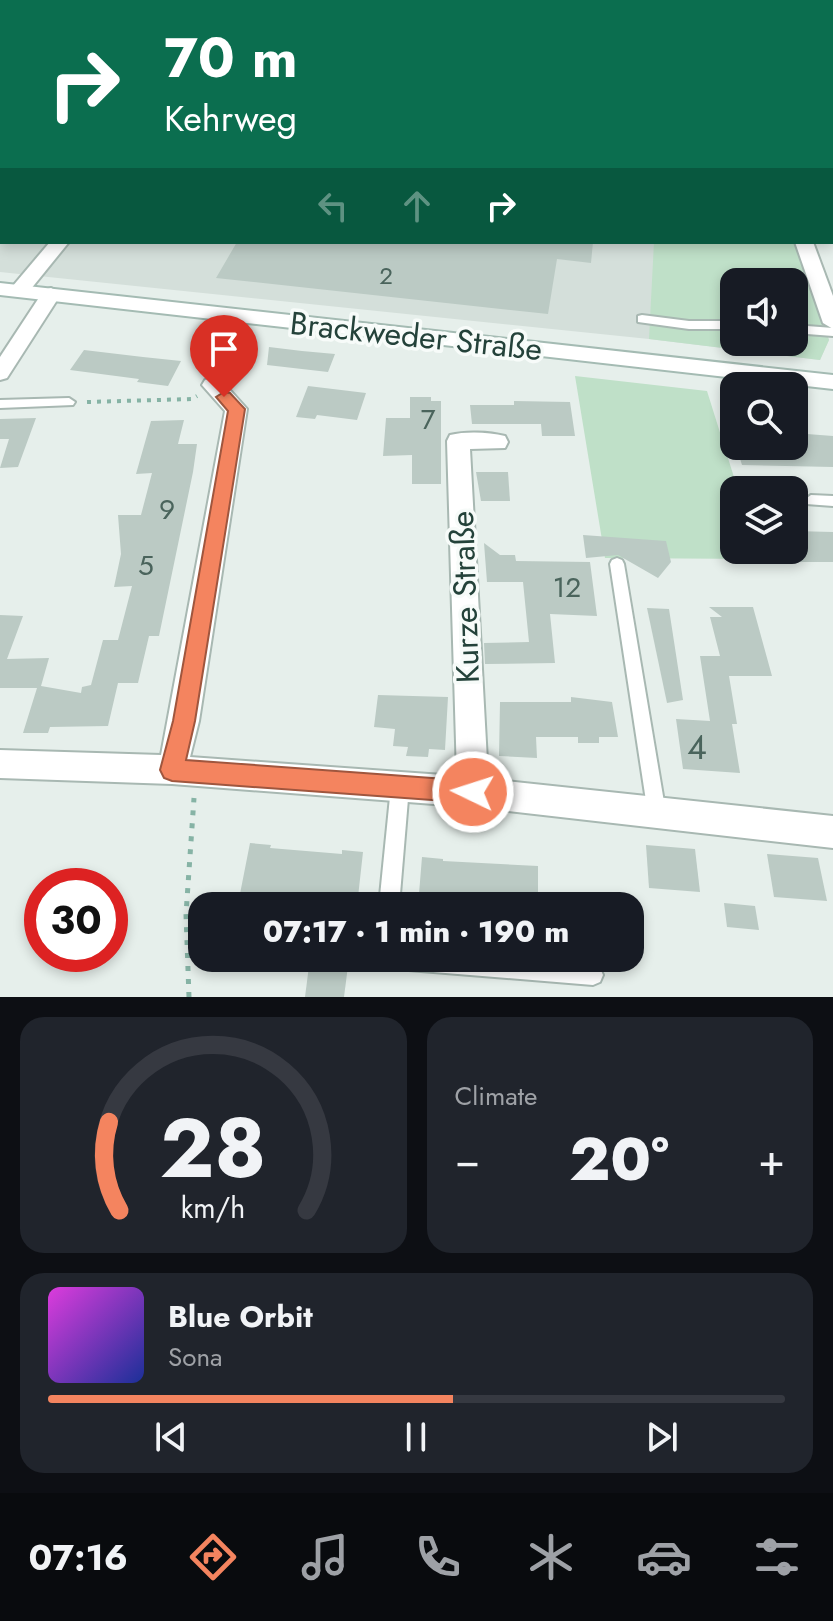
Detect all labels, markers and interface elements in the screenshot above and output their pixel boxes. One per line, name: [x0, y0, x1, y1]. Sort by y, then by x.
text: 70 m: [164, 17, 298, 98]
icon: right: [32, 32, 136, 136]
text: Kehrweg: [164, 92, 297, 144]
icon: left: [311, 184, 355, 228]
icon: ahead: [395, 184, 439, 228]
icon: right: [479, 184, 523, 228]
house number: 2: [379, 258, 393, 293]
map controls: [720, 268, 808, 564]
button: sound: [720, 268, 808, 356]
street label: Brackweder Straße: [288, 300, 544, 372]
pin: [190, 315, 258, 397]
icon: arrive: [202, 327, 246, 371]
button: search: [720, 372, 808, 460]
house number: 7: [421, 399, 436, 440]
button: layers: [720, 476, 808, 564]
house number: 9: [159, 489, 175, 530]
street label: Kurze Straße: [439, 510, 491, 684]
house number: 5: [138, 545, 154, 586]
house number: 12: [553, 567, 581, 608]
house number: 4: [687, 723, 707, 772]
position arrow: [431, 750, 515, 834]
speed limit sign: 30: [24, 868, 128, 972]
text: 07:17 · 1 min · 190 m: [263, 910, 569, 953]
text: Climate: [455, 1077, 537, 1115]
text: 28: [160, 1088, 267, 1208]
text: 20°: [569, 1116, 669, 1203]
text: −: [455, 1128, 480, 1192]
text: +: [758, 1128, 785, 1192]
text: km/h: [181, 1187, 246, 1229]
text: Blue Orbit: [168, 1295, 313, 1338]
text: Sona: [168, 1338, 223, 1376]
icon: previous: [149, 1415, 193, 1459]
icon: pause: [394, 1415, 438, 1459]
icon: next: [640, 1415, 684, 1459]
icon: directions: [185, 1529, 241, 1585]
icon: music: [297, 1529, 353, 1585]
icon: phone: [410, 1529, 466, 1585]
icon: climate: [523, 1529, 579, 1585]
icon: car: [636, 1529, 692, 1585]
icon: filters: [749, 1529, 805, 1585]
text: 07:16: [28, 1531, 128, 1583]

